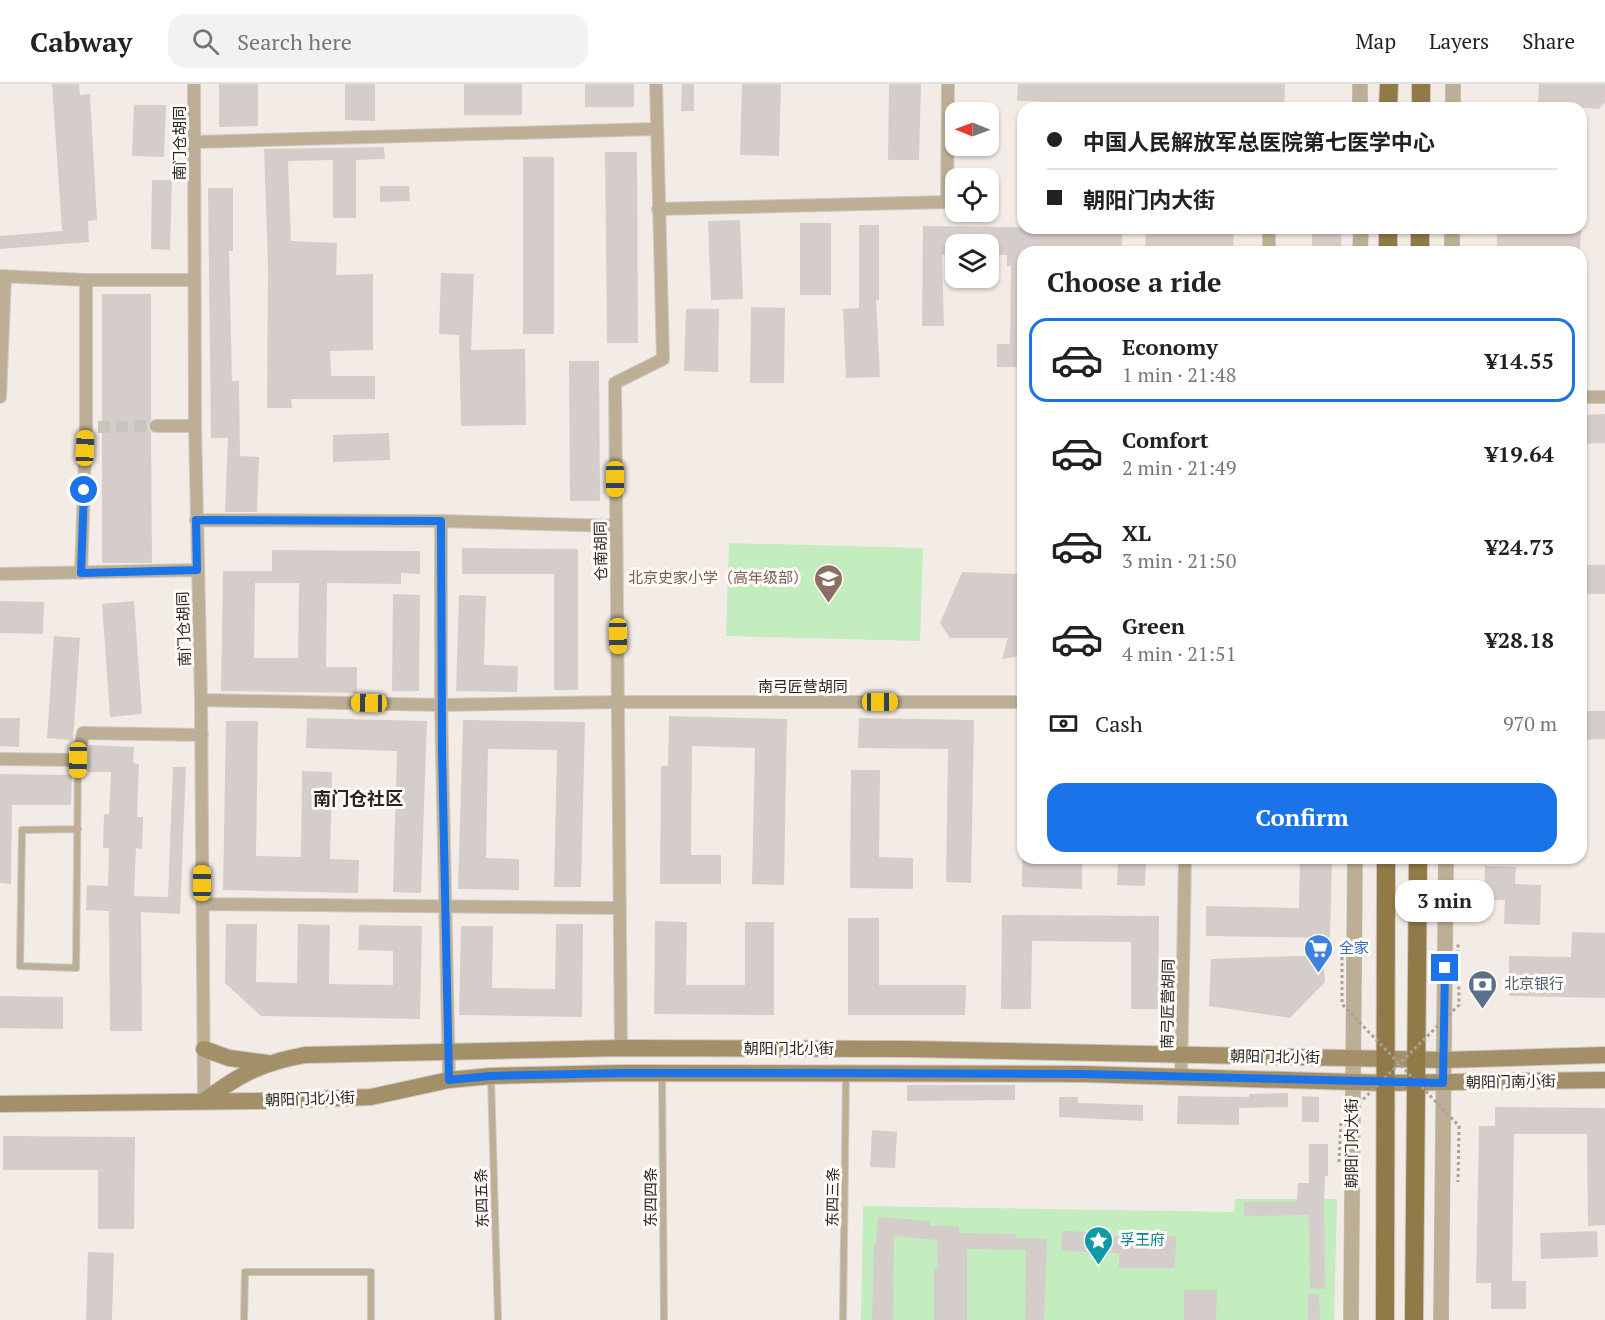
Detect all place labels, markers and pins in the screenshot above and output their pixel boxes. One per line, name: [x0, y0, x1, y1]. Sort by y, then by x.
school or university icon: 北京史家小学（高年级部）: [813, 562, 845, 604]
place label: 北京史家小学（高年级部）: [628, 567, 808, 587]
supermarket icon: 全家: [1302, 932, 1334, 974]
place label: 全家: [1339, 937, 1369, 957]
bank icon: 北京银行: [1467, 968, 1499, 1010]
place label: 北京银行: [1504, 973, 1564, 993]
place icon: 孚王府: [1083, 1224, 1115, 1266]
place label: 孚王府: [1120, 1229, 1165, 1249]

